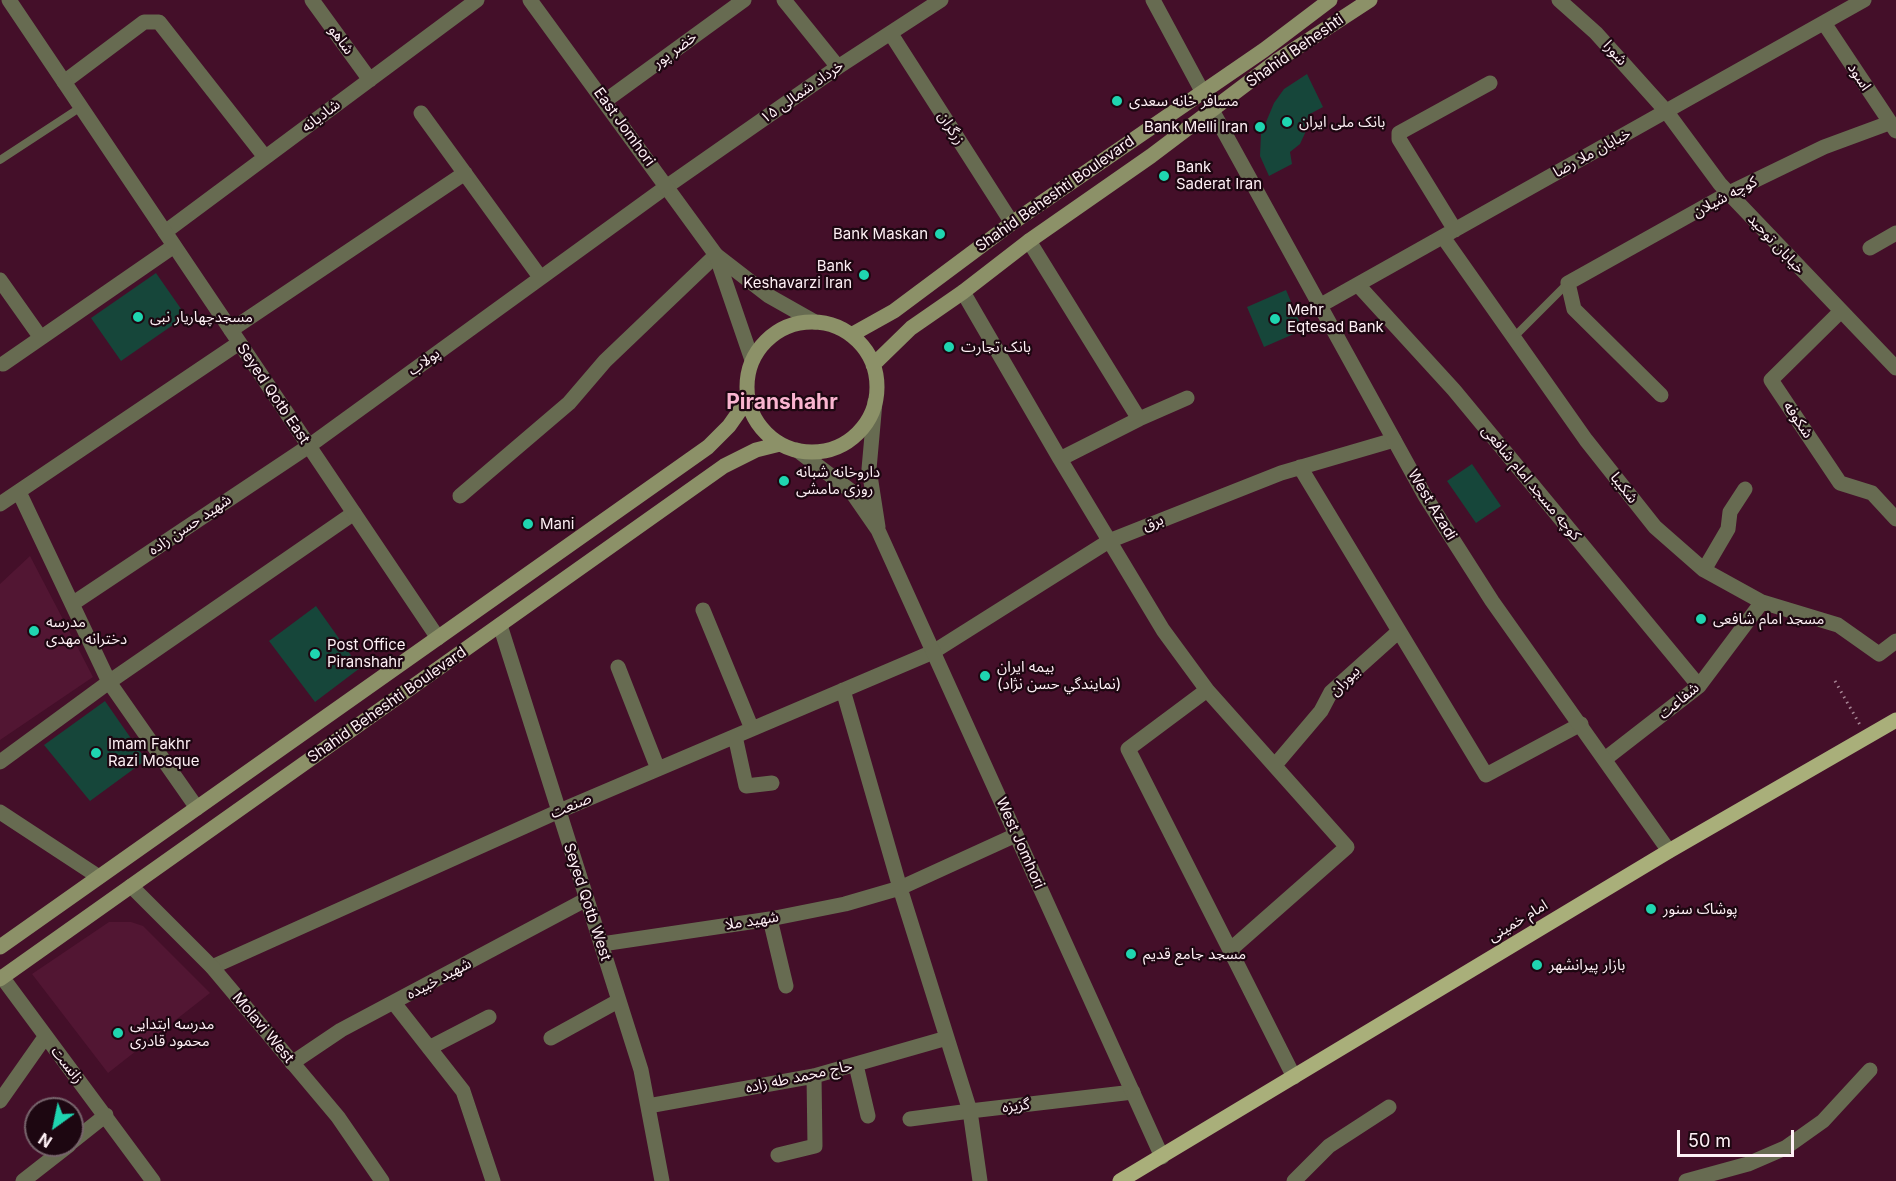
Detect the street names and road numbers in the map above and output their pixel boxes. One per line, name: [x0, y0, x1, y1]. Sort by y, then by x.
street label: Shahid Beheshti: [1243, 11, 1347, 91]
street label: شاهو: [324, 22, 358, 58]
street label: خضر پور: [649, 28, 701, 72]
street label: شورا: [1599, 37, 1631, 69]
street label: ۱۵ خرداد شمالی: [757, 57, 847, 127]
street label: اسود: [1843, 60, 1875, 94]
street label: East Jomhori: [590, 84, 658, 170]
street label: شادیانه: [298, 96, 344, 136]
street label: زرگران: [934, 108, 968, 148]
street label: خیابان ملا رضا: [1550, 124, 1634, 182]
street label: Shahid Beheshti Boulevard: [972, 132, 1138, 256]
street label: کوچه شیلان: [1690, 173, 1760, 221]
street label: خیابان توحید: [1744, 210, 1808, 278]
street label: Seyed Qotb East: [233, 340, 313, 448]
street label: پولاب: [404, 344, 444, 380]
street label: شکوفه: [1779, 398, 1817, 442]
street label: کوچه مسجد امام شافعی: [1478, 422, 1584, 544]
street label: West Azadi: [1404, 466, 1460, 544]
street label: شکیبا: [1606, 469, 1642, 507]
street label: شهید حسن زاده: [145, 491, 235, 559]
street label: برق: [1140, 511, 1166, 535]
street label: Shahid Beheshti Boulevard: [304, 643, 470, 767]
street label: بیوران: [1326, 662, 1364, 700]
street label: شفاعت: [1655, 679, 1703, 723]
street label: صنعت: [548, 789, 594, 823]
street label: West Jomhori: [992, 795, 1048, 891]
street label: Seyed Qotb West: [559, 841, 615, 963]
street label: امام خمینی: [1485, 896, 1551, 946]
street label: شهید ملا: [724, 908, 780, 934]
street label: شهید خبیده: [404, 954, 474, 1004]
street label: Molavi West: [228, 989, 298, 1067]
street label: زانست: [47, 1043, 87, 1087]
street label: حاج محمد طه زاده: [744, 1057, 854, 1097]
street label: گزیزه: [1001, 1095, 1031, 1117]

